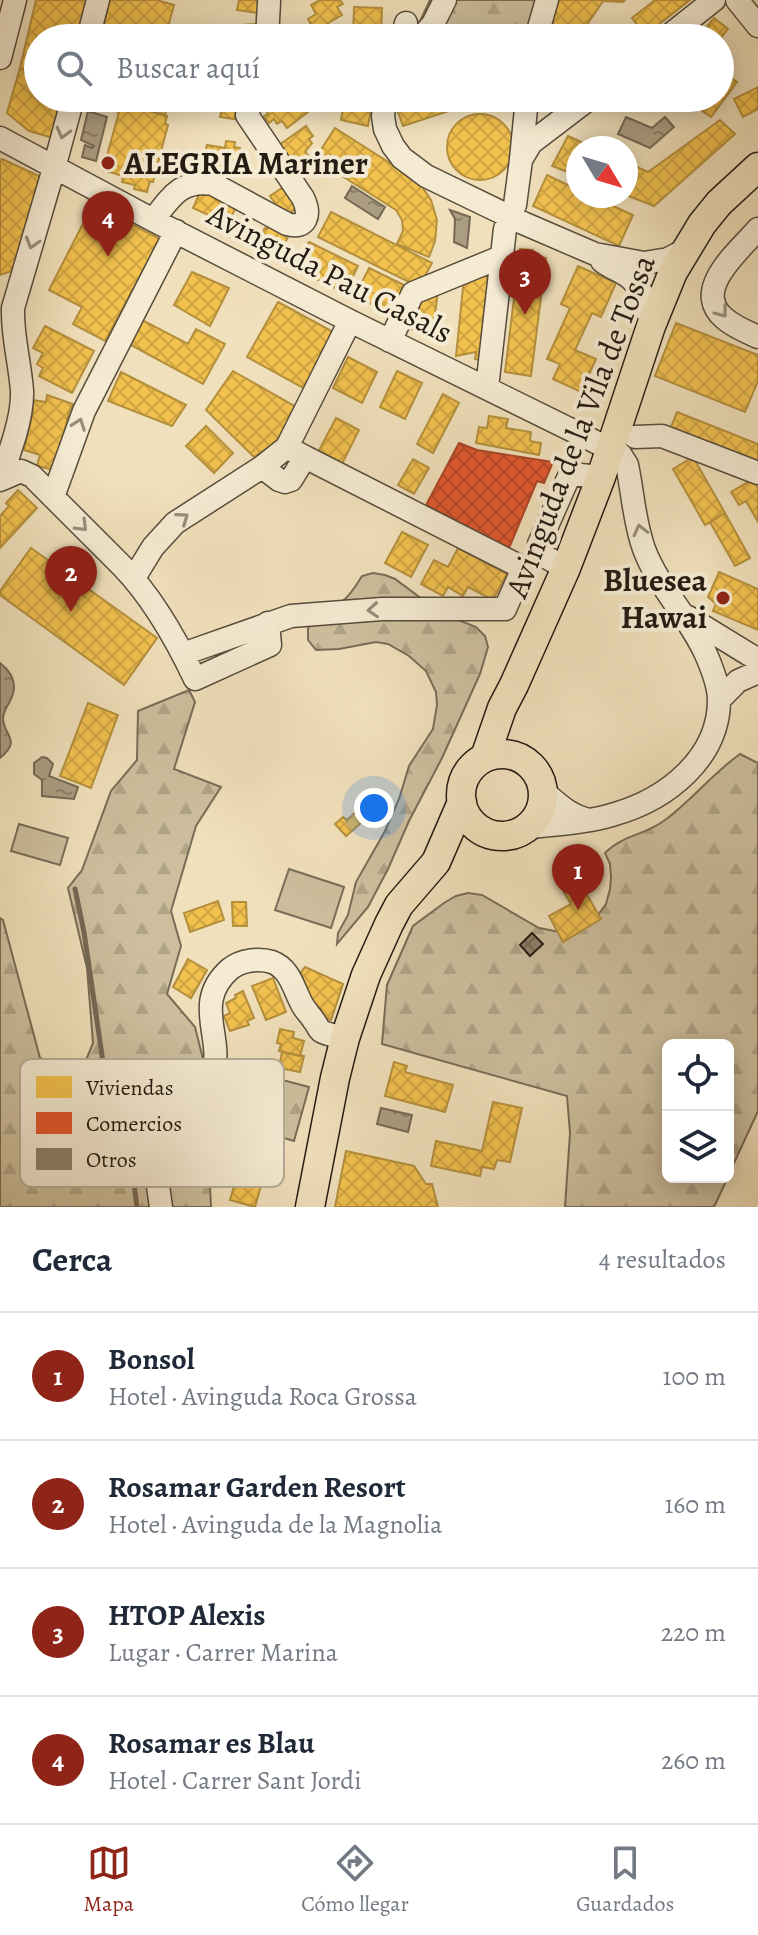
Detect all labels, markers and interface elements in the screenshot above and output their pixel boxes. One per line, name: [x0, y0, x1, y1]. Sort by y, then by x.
search box: [24, 24, 734, 112]
icon: search: [52, 46, 96, 90]
text: Buscar aquí: [116, 48, 260, 88]
one-way arrow: [56, 126, 73, 140]
north arrow: [566, 136, 638, 208]
place label: ALEGRIA Mariner: [123, 141, 368, 185]
marker: ALEGRIA Mariner: [99, 154, 117, 172]
pin: 4: [82, 191, 134, 257]
street label: Avinguda Pau Casals: [199, 192, 460, 354]
one-way arrow: [25, 235, 41, 249]
street label: Avinguda de la Vila de Tossa: [494, 248, 666, 605]
pin: 3: [499, 249, 551, 315]
one-way arrow: [712, 302, 727, 317]
one-way arrow: [70, 418, 86, 432]
one-way arrow: [174, 513, 188, 528]
one-way arrow: [73, 517, 87, 531]
one-way arrow: [632, 524, 649, 538]
pin: 2: [45, 546, 97, 612]
place label: Bluesea Hawai: [603, 558, 708, 639]
marker: Bluesea Hawai: [714, 589, 732, 607]
one-way arrow: [366, 601, 379, 618]
your location: [354, 788, 394, 828]
pin: 1: [552, 844, 604, 910]
map controls: [662, 1039, 734, 1183]
button: locate: [662, 1039, 734, 1111]
legend: [20, 1059, 284, 1187]
text: Viviendas: [85, 1073, 174, 1103]
text: Comercios: [86, 1109, 182, 1139]
button: layers: [662, 1111, 734, 1183]
text: Otros: [86, 1145, 137, 1175]
text: Cerca: [32, 1236, 113, 1283]
text: 4 resultados: [599, 1242, 726, 1277]
text: Bonsol: [108, 1339, 195, 1379]
text: 1: [53, 1359, 63, 1394]
text: 100 m: [663, 1359, 726, 1394]
text: Hotel · Avinguda Roca Grossa: [108, 1379, 417, 1414]
text: Rosamar Garden Resort: [108, 1467, 406, 1507]
text: 2: [52, 1487, 64, 1522]
text: 160 m: [664, 1487, 726, 1522]
text: Hotel · Avinguda de la Magnolia: [108, 1507, 442, 1542]
text: HTOP Alexis: [108, 1595, 266, 1635]
text: 3: [52, 1615, 64, 1650]
text: 220 m: [661, 1615, 726, 1650]
text: Lugar · Carrer Marina: [108, 1635, 338, 1670]
text: Rosamar es Blau: [108, 1723, 315, 1763]
text: 4: [52, 1743, 64, 1778]
text: 260 m: [661, 1743, 726, 1778]
text: Hotel · Carrer Sant Jordi: [108, 1763, 362, 1798]
tab: Mapa: [84, 1841, 134, 1919]
tab: Cómo llegar: [301, 1841, 409, 1919]
tab: Guardados: [576, 1841, 674, 1919]

